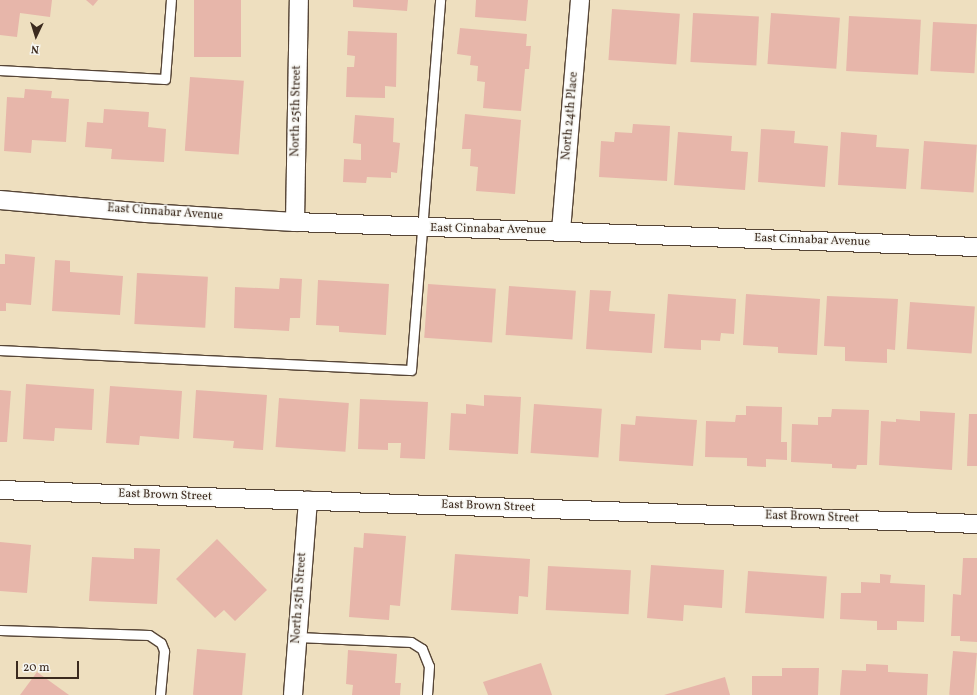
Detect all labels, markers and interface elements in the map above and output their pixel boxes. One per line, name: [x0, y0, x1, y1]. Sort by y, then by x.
north arrow: [16, 16, 56, 56]
text: N: [31, 41, 40, 56]
street label: North 25th Street: [289, 65, 305, 157]
street label: North 24th Place: [560, 71, 582, 161]
street label: East Cinnabar Avenue: [107, 202, 223, 224]
street label: East Cinnabar Avenue: [430, 222, 546, 238]
street label: East Cinnabar Avenue: [754, 232, 870, 250]
street label: East Brown Street: [118, 487, 212, 505]
street label: East Brown Street: [441, 498, 535, 516]
street label: East Brown Street: [765, 509, 859, 527]
street label: North 25th Street: [290, 552, 310, 644]
scale bar: [18, 653, 81, 679]
text: 20 m: [23, 660, 50, 676]

